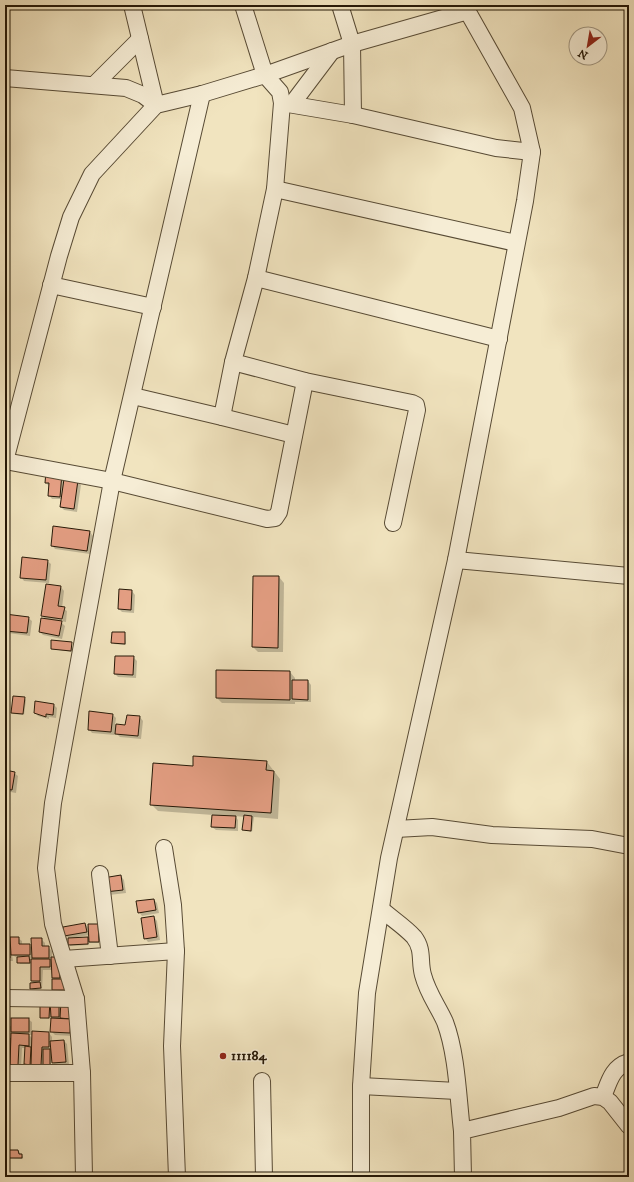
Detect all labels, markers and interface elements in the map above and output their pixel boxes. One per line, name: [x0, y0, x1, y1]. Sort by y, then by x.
north arrow: [568, 26, 608, 66]
text: N: [576, 45, 591, 62]
place label: 111184: [231, 1047, 268, 1065]
marker: 111184: [218, 1051, 228, 1061]

